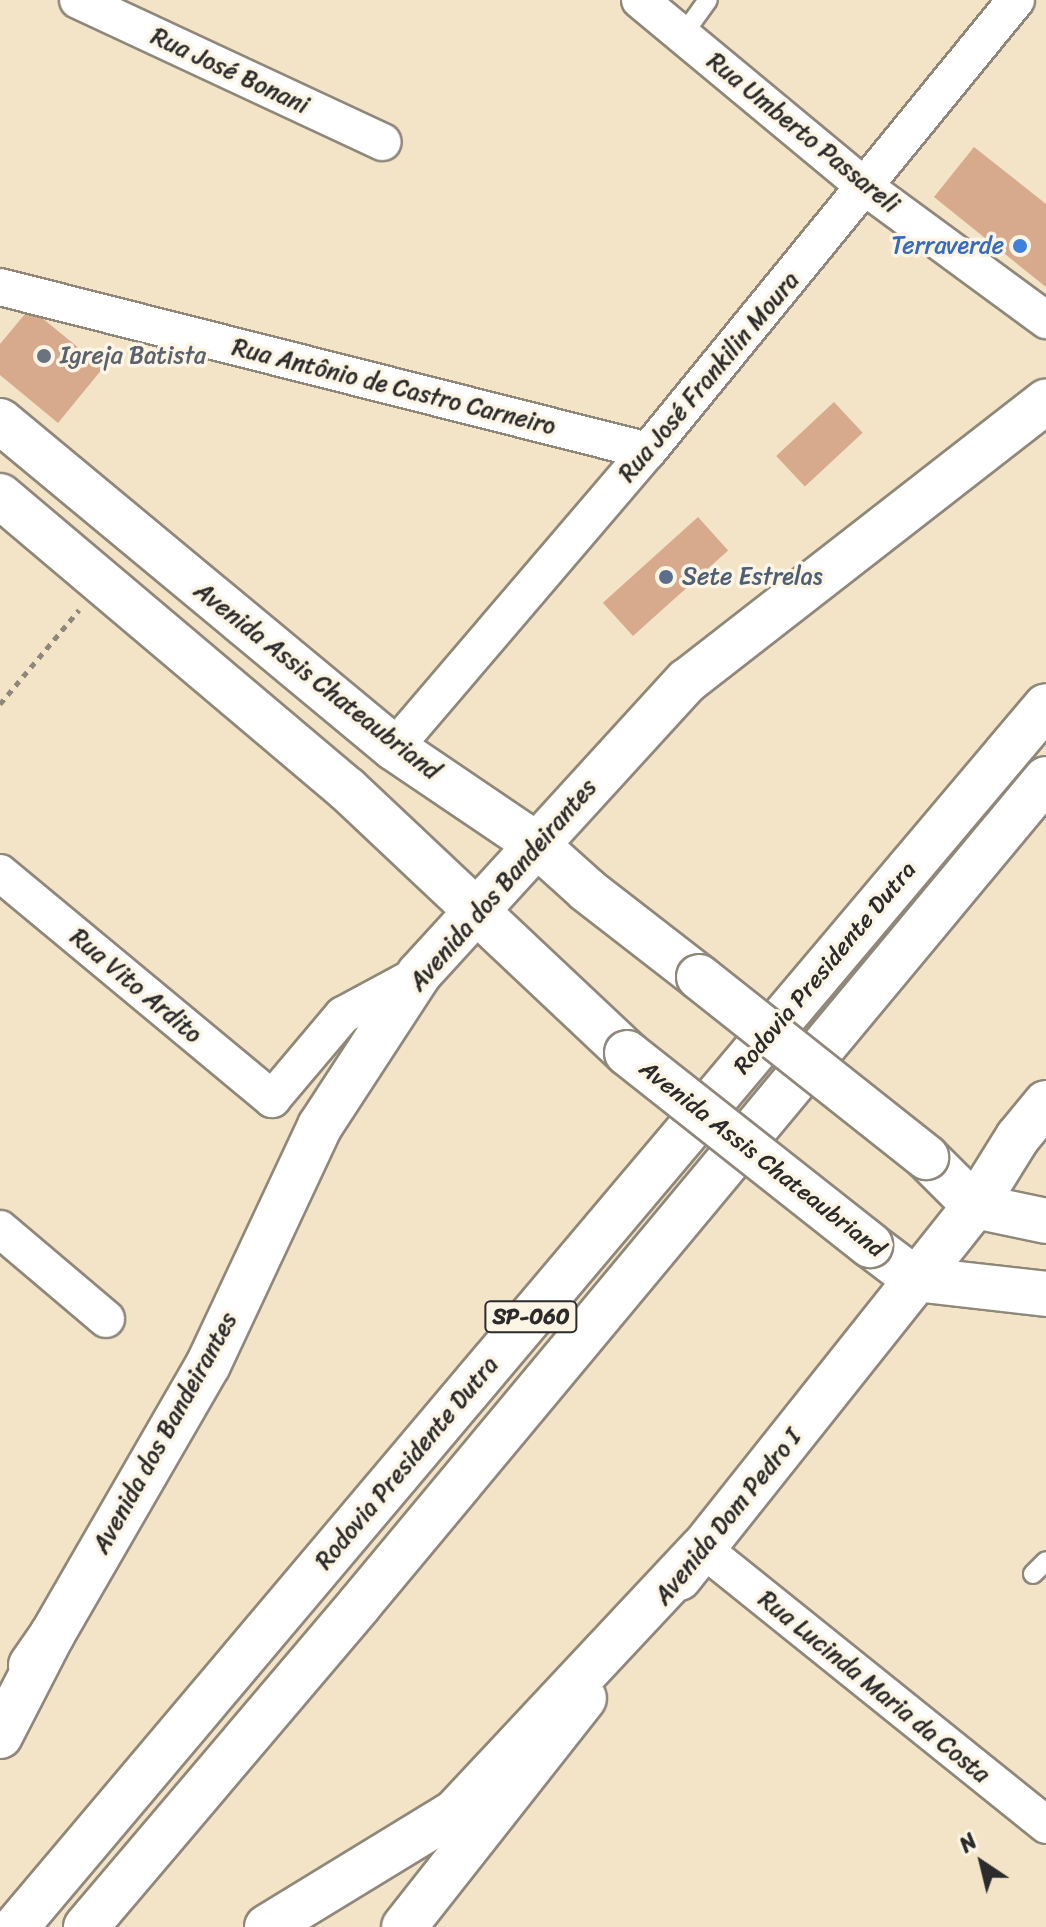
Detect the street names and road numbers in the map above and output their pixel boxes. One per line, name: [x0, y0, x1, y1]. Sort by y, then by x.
street label: Rua José Bonani: [147, 22, 313, 120]
street label: Rua Umberto Passareli: [701, 46, 905, 220]
street label: Rua José Frankilin Moura: [613, 266, 805, 488]
street label: Rua Antônio de Castro Carneiro: [228, 333, 560, 441]
street label: Avenida Assis Chateaubriand: [188, 576, 446, 786]
street label: Avenida dos Bandeirantes: [403, 773, 603, 997]
street label: Rodovia Presidente Dutra: [728, 856, 922, 1080]
street label: Rua Vito Ardito: [65, 923, 207, 1049]
street label: Avenida Assis Chateaubriand: [633, 1054, 891, 1264]
road number: SP-060: [483, 1299, 579, 1335]
street label: Avenida dos Bandeirantes: [87, 1307, 243, 1559]
street label: Rodovia Presidente Dutra: [310, 1351, 504, 1575]
street label: Avenida Dom Pedro I: [648, 1423, 808, 1611]
street label: Rua Lucinda Maria da Costa: [752, 1584, 996, 1790]

